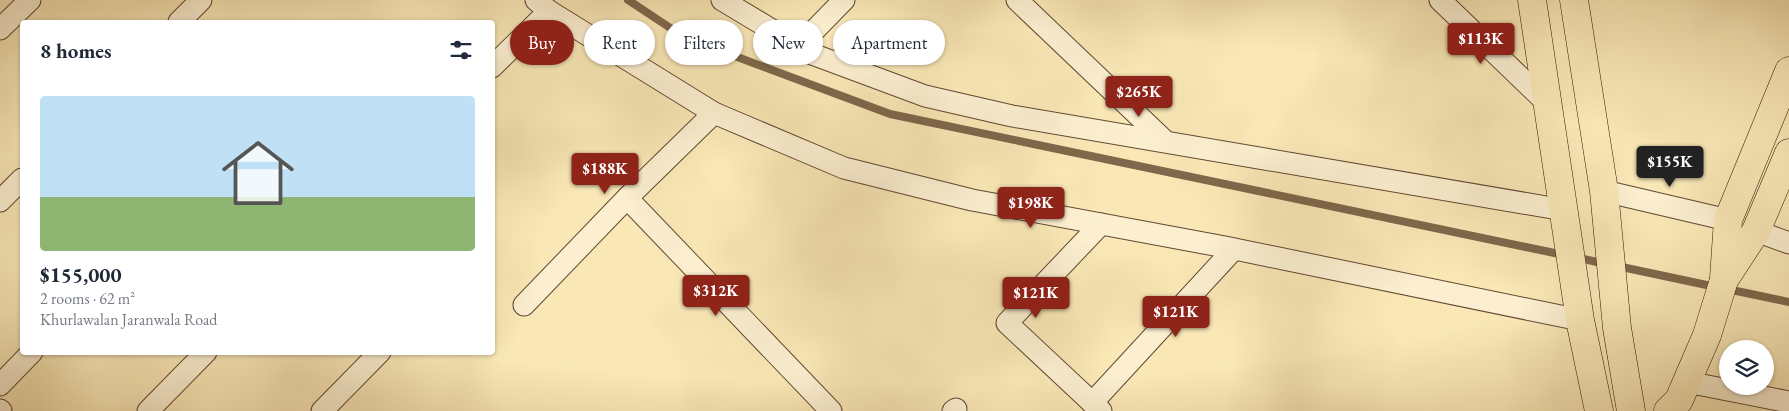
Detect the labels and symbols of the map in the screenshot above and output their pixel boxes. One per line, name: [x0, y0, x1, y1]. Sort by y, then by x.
pin: $113K: [1446, 22, 1516, 65]
pin: $265K: [1104, 76, 1174, 118]
pin: $155K: [1635, 146, 1705, 188]
pin: $188K: [570, 152, 640, 195]
pin: $198K: [996, 186, 1066, 229]
pin: $312K: [681, 274, 751, 317]
pin: $121K: [1001, 276, 1071, 319]
pin: $121K: [1141, 296, 1211, 338]

